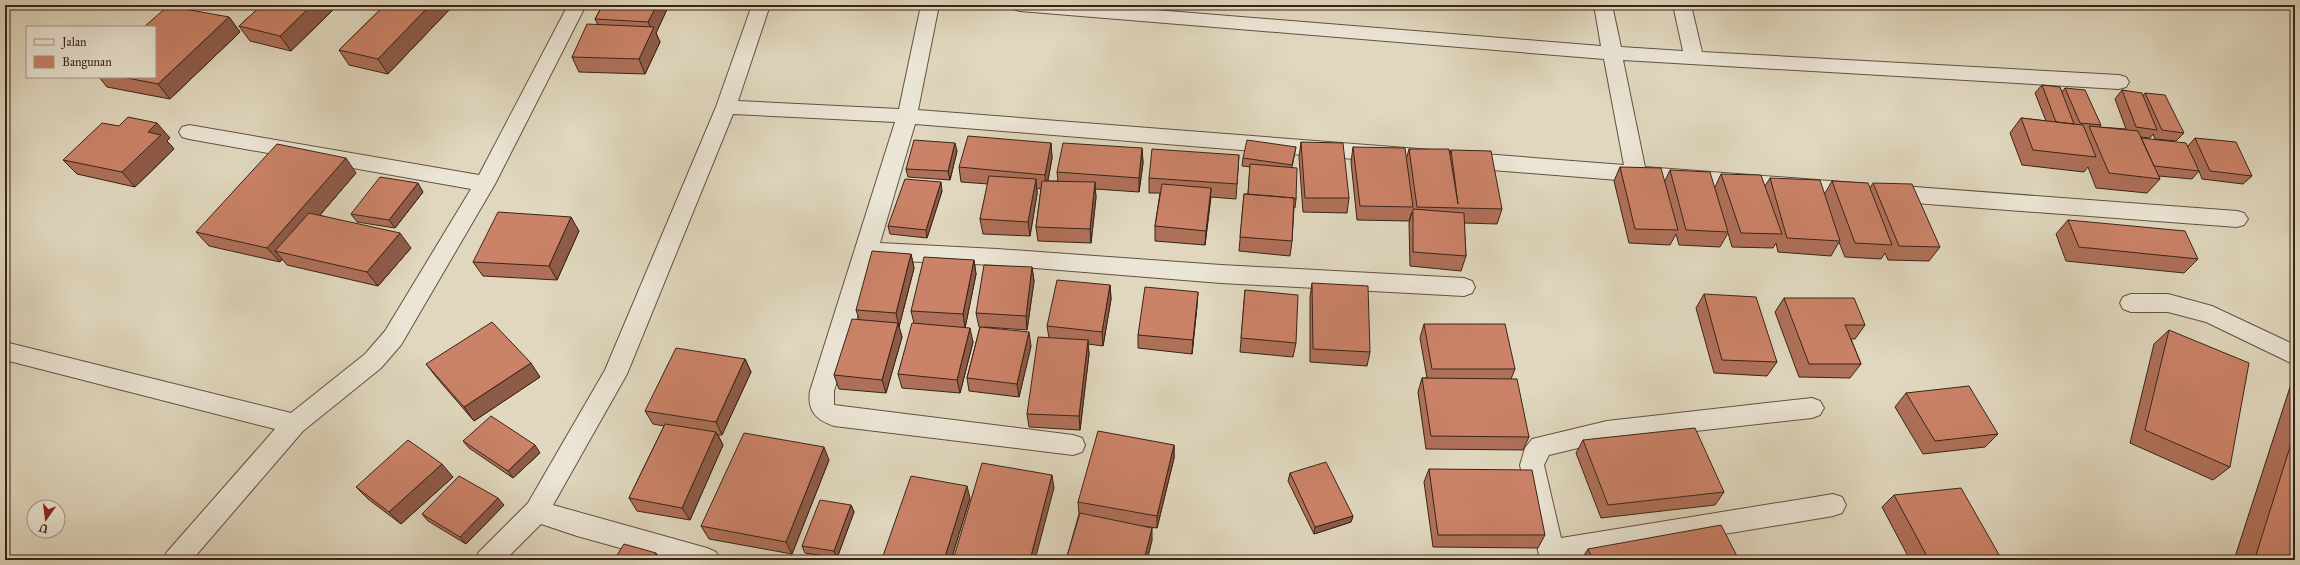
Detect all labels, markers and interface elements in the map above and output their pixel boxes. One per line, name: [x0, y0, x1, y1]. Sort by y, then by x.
legend: [26, 26, 156, 78]
text: Jalan: [60, 35, 87, 50]
text: Bangunan: [62, 55, 112, 70]
north arrow: [26, 499, 66, 539]
text: U: [38, 521, 49, 536]

